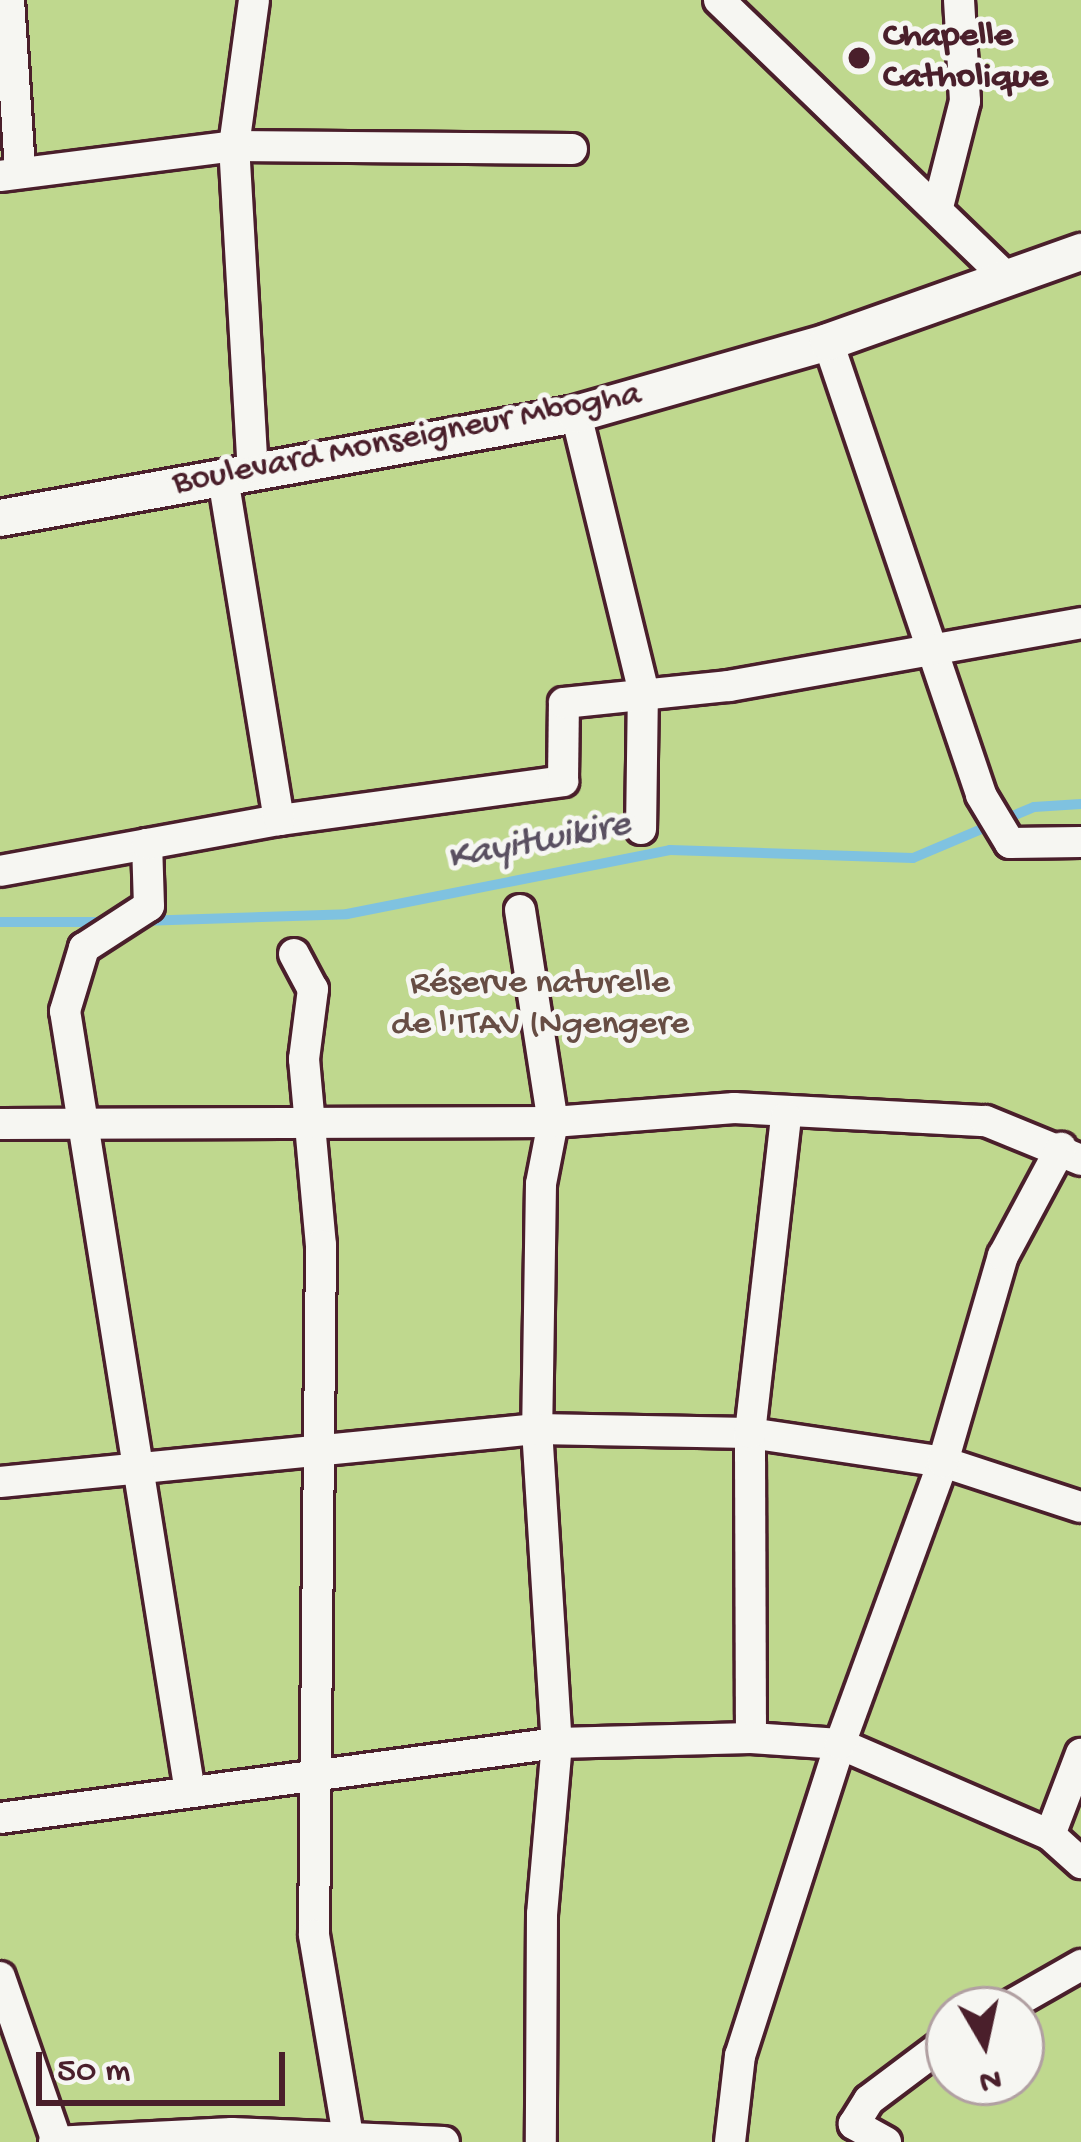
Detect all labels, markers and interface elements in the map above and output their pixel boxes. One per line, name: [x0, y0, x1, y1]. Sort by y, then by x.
place label: Chapelle Catholique: [883, 15, 1048, 100]
marker: Chapelle Catholique: [846, 45, 872, 71]
street label: Boulevard Monseigneur Mbogha: [169, 373, 645, 507]
water label: Kayitwikire: [444, 802, 634, 884]
park label: Réserve naturelle de l'ITAV (Ngengere: [391, 962, 689, 1047]
north arrow: [925, 1986, 1045, 2106]
scale bar: [42, 2028, 291, 2102]
text: 50 m: [57, 2051, 130, 2094]
text: N: [977, 2058, 1004, 2099]

